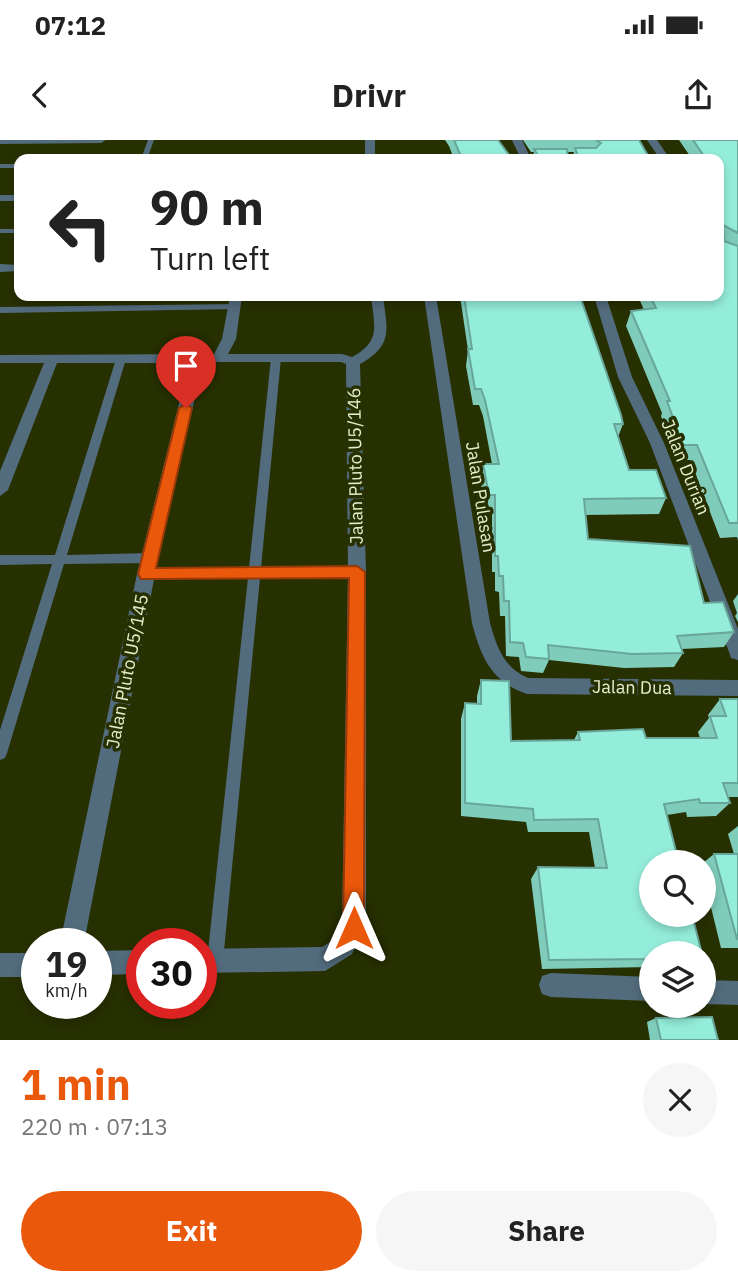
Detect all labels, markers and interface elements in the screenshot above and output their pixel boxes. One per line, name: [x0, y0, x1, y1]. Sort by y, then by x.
text: 07:12: [35, 8, 106, 42]
text: Drivr: [332, 74, 406, 116]
icon: back: [21, 76, 59, 114]
icon: share: [679, 76, 717, 114]
text: 90 m: [150, 175, 264, 238]
icon: left: [35, 182, 126, 273]
text: Turn left: [150, 237, 270, 279]
pin: [156, 336, 216, 408]
icon: arrive: [167, 347, 205, 385]
street label: Jalan Pluto U5/146: [342, 387, 368, 545]
street label: Jalan Durian: [656, 416, 716, 518]
street label: Jalan Pulasan: [461, 440, 501, 554]
street label: Jalan Pluto U5/145: [101, 592, 153, 750]
street label: Jalan Dua: [592, 675, 672, 699]
map controls: [639, 850, 716, 1018]
button: search: [639, 850, 716, 927]
position arrow: [317, 891, 391, 965]
speed limit sign: 30: [126, 928, 217, 1019]
text: 19: [45, 941, 88, 987]
button: layers: [639, 941, 716, 1018]
text: km/h: [45, 979, 88, 1002]
text: 1 min: [21, 1057, 131, 1112]
button: close: [643, 1063, 717, 1137]
text: 220 m · 07:13: [21, 1111, 168, 1141]
button: Exit: [21, 1191, 362, 1271]
button: Share: [376, 1191, 717, 1271]

